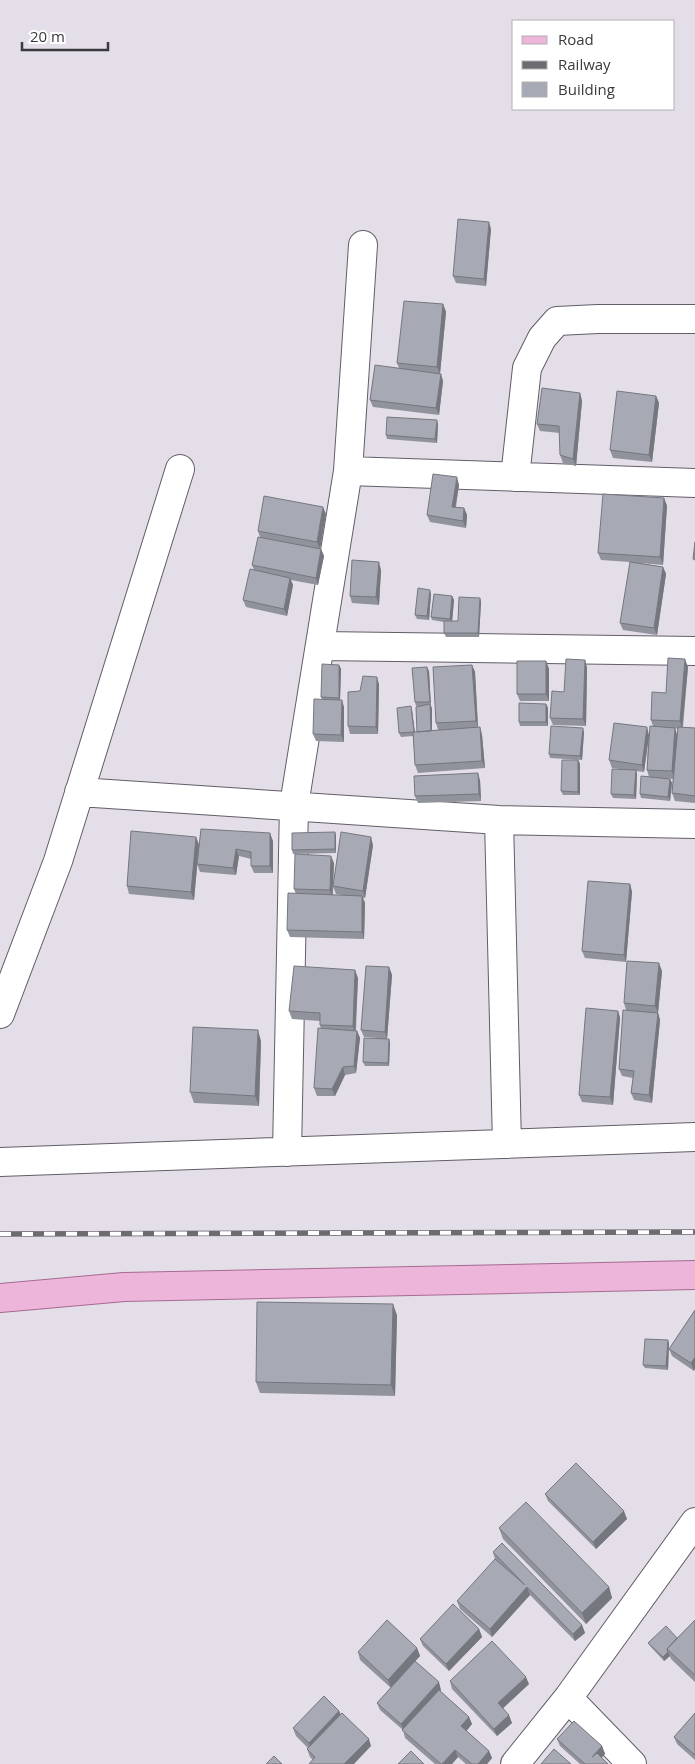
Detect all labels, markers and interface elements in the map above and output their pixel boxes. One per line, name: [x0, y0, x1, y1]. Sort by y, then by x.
scale bar: [22, 20, 109, 52]
legend: [512, 20, 675, 110]
text: 20 m: [30, 26, 65, 46]
text: Road: [558, 29, 594, 49]
text: Railway: [558, 54, 611, 74]
text: Building: [558, 79, 615, 99]

